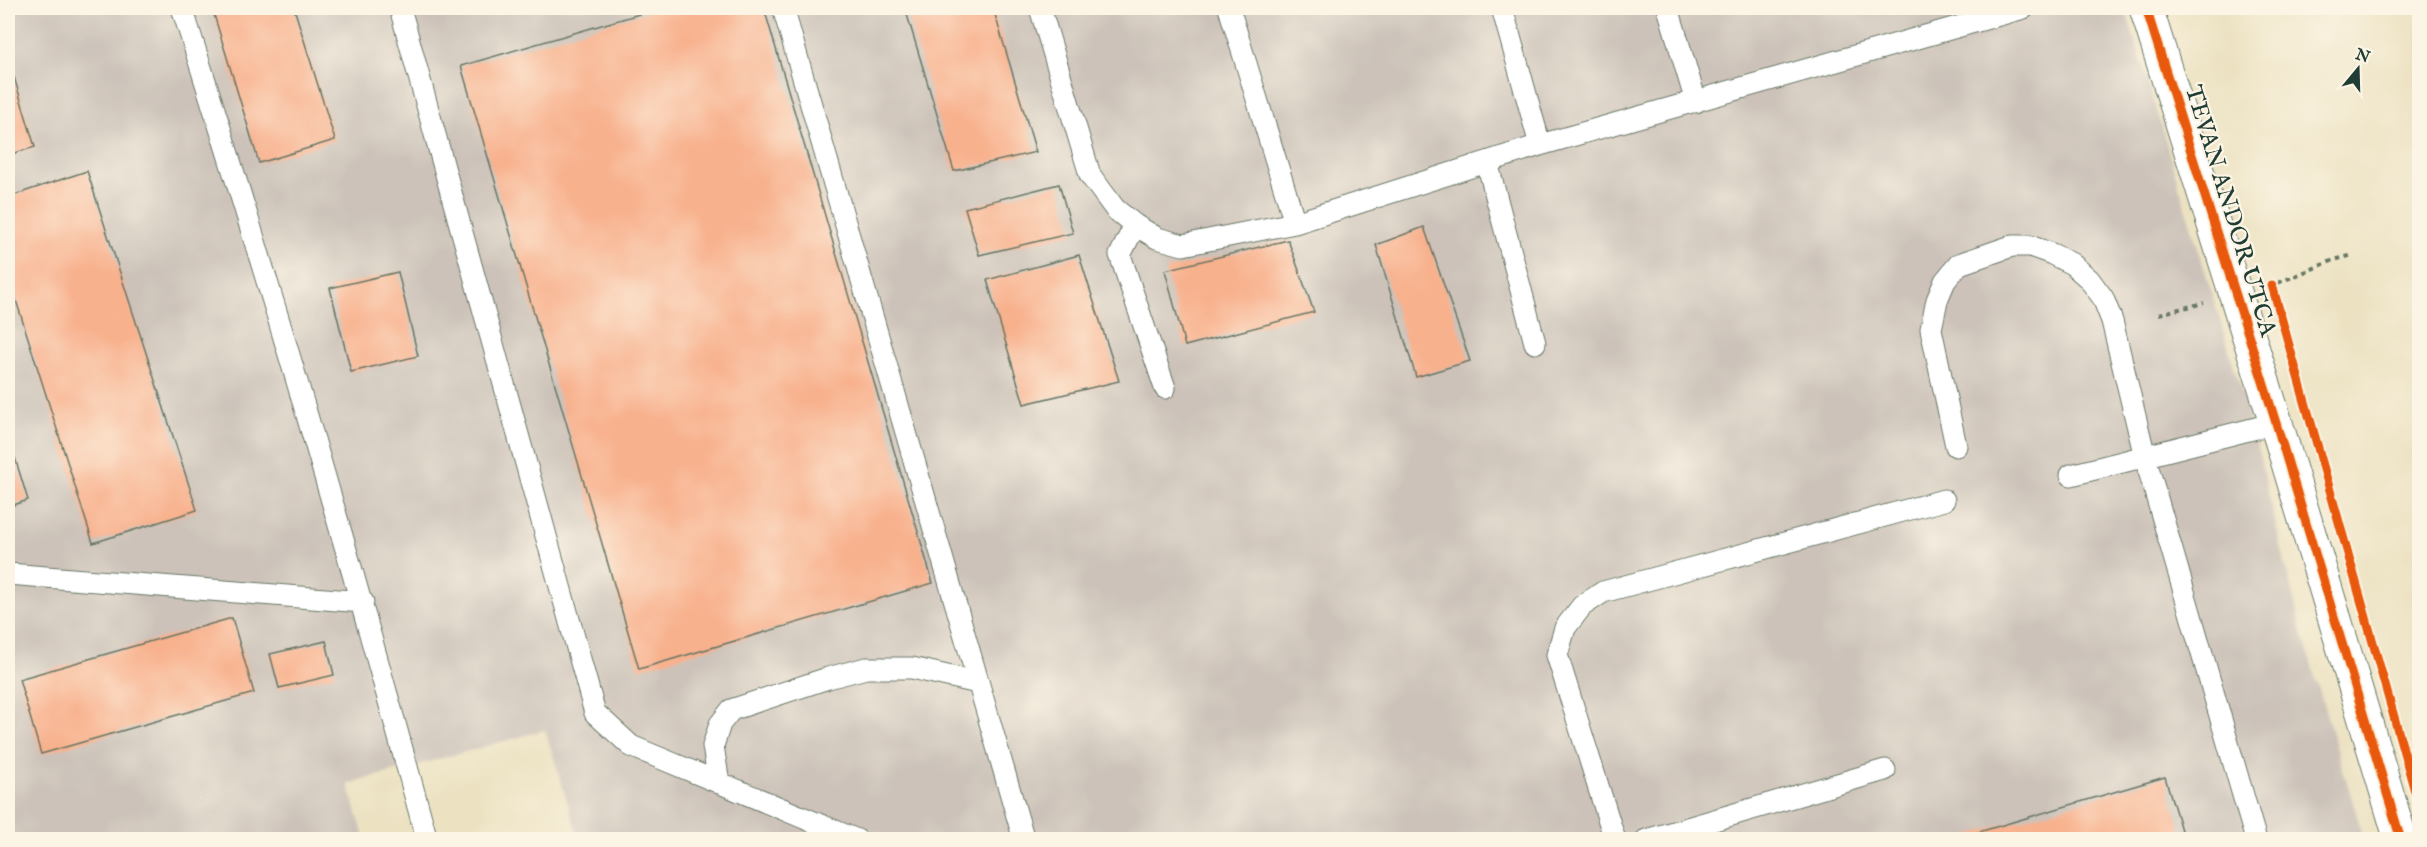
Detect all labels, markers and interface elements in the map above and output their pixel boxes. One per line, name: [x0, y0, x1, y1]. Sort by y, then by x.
north arrow: [2328, 39, 2388, 99]
text: N: [2351, 45, 2372, 68]
street label: TEVAN ANDOR UTCA: [2177, 82, 2283, 341]

